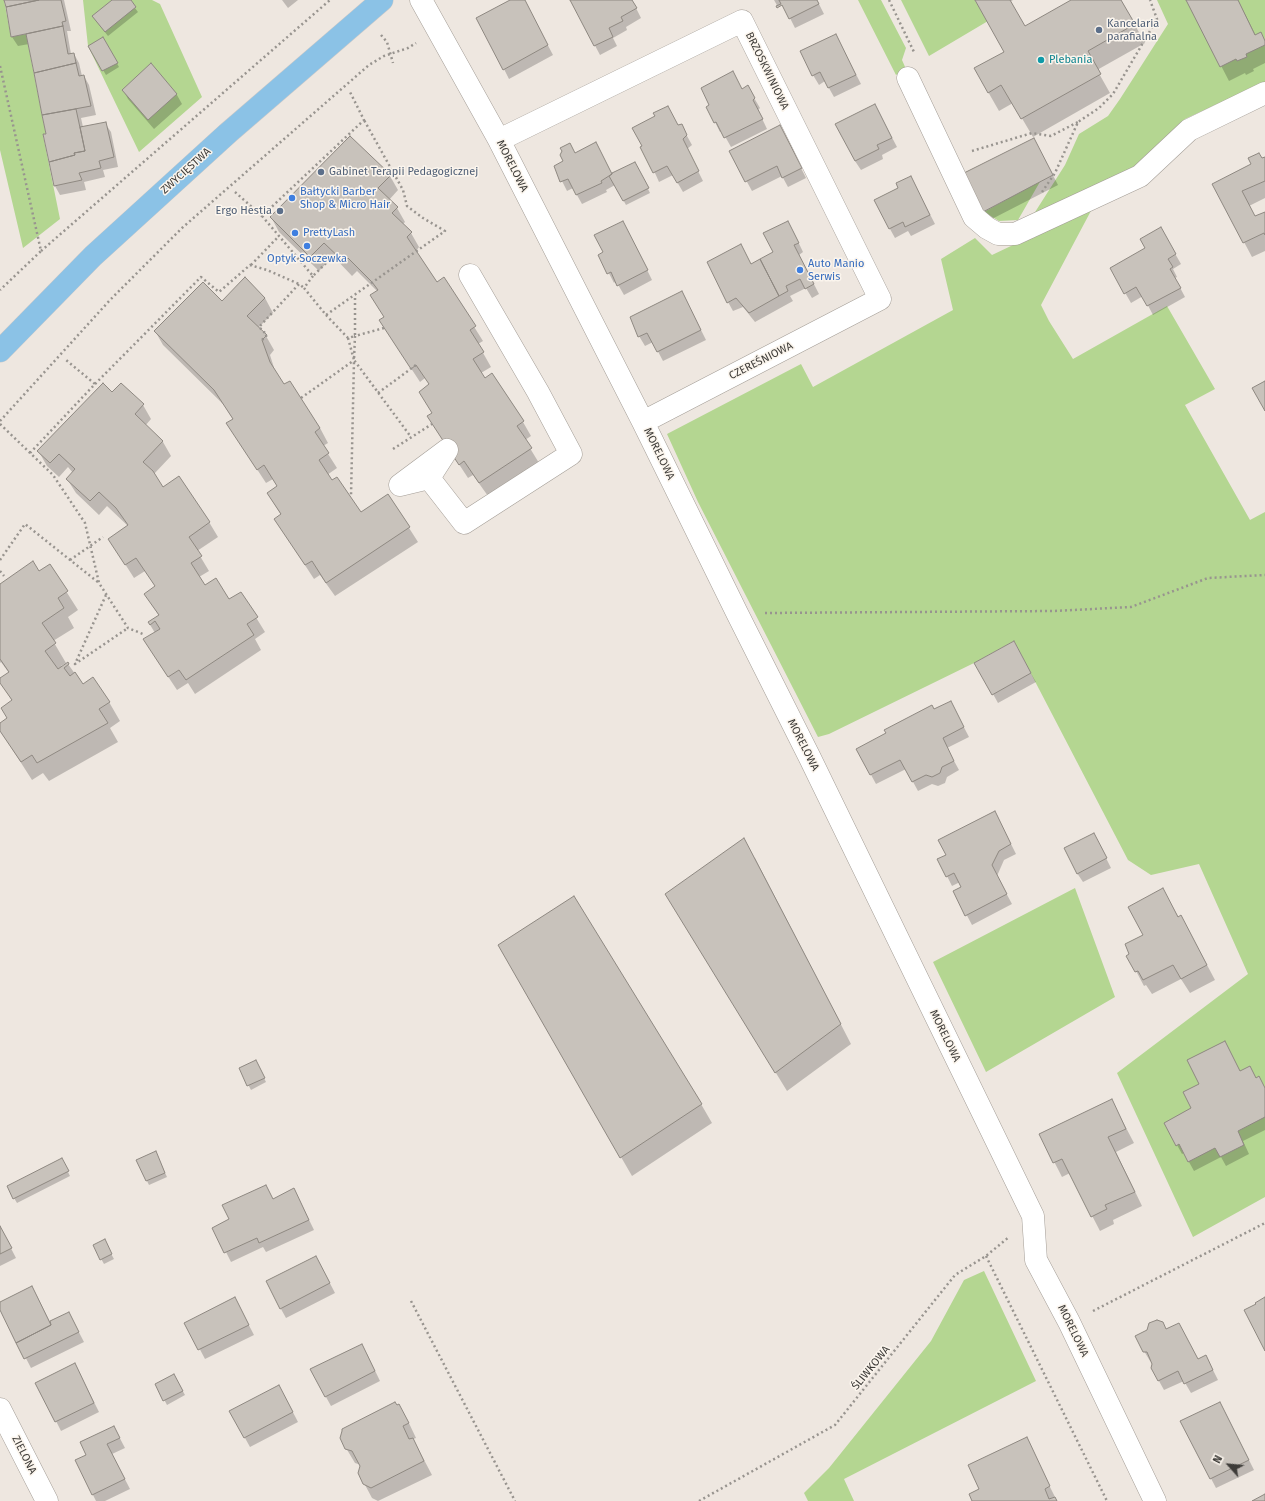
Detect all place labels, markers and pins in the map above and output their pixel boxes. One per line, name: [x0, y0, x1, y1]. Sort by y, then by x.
place label: Kancelaria parafialna: [1107, 17, 1159, 43]
marker: Kancelaria parafialna: [1094, 25, 1104, 35]
place label: Plebania: [1049, 53, 1092, 67]
marker: Plebania: [1036, 55, 1046, 65]
place label: Gabinet Terapii Pedagogicznej: [329, 165, 478, 179]
marker: Gabinet Terapii Pedagogicznej: [316, 167, 326, 177]
place label: Bałtycki Barber Shop & Micro Hair: [300, 185, 390, 211]
marker: Bałtycki Barber Shop & Micro Hair: [287, 193, 297, 203]
place label: Ergo Hestia: [216, 204, 272, 218]
marker: Ergo Hestia: [275, 206, 285, 216]
place label: PrettyLash: [303, 226, 355, 240]
marker: PrettyLash: [290, 228, 300, 238]
marker: Optyk Soczewka: [302, 241, 312, 251]
place label: Optyk Soczewka: [267, 252, 347, 266]
place label: Auto Manio Serwis: [808, 257, 864, 283]
marker: Auto Manio Serwis: [795, 265, 805, 275]

